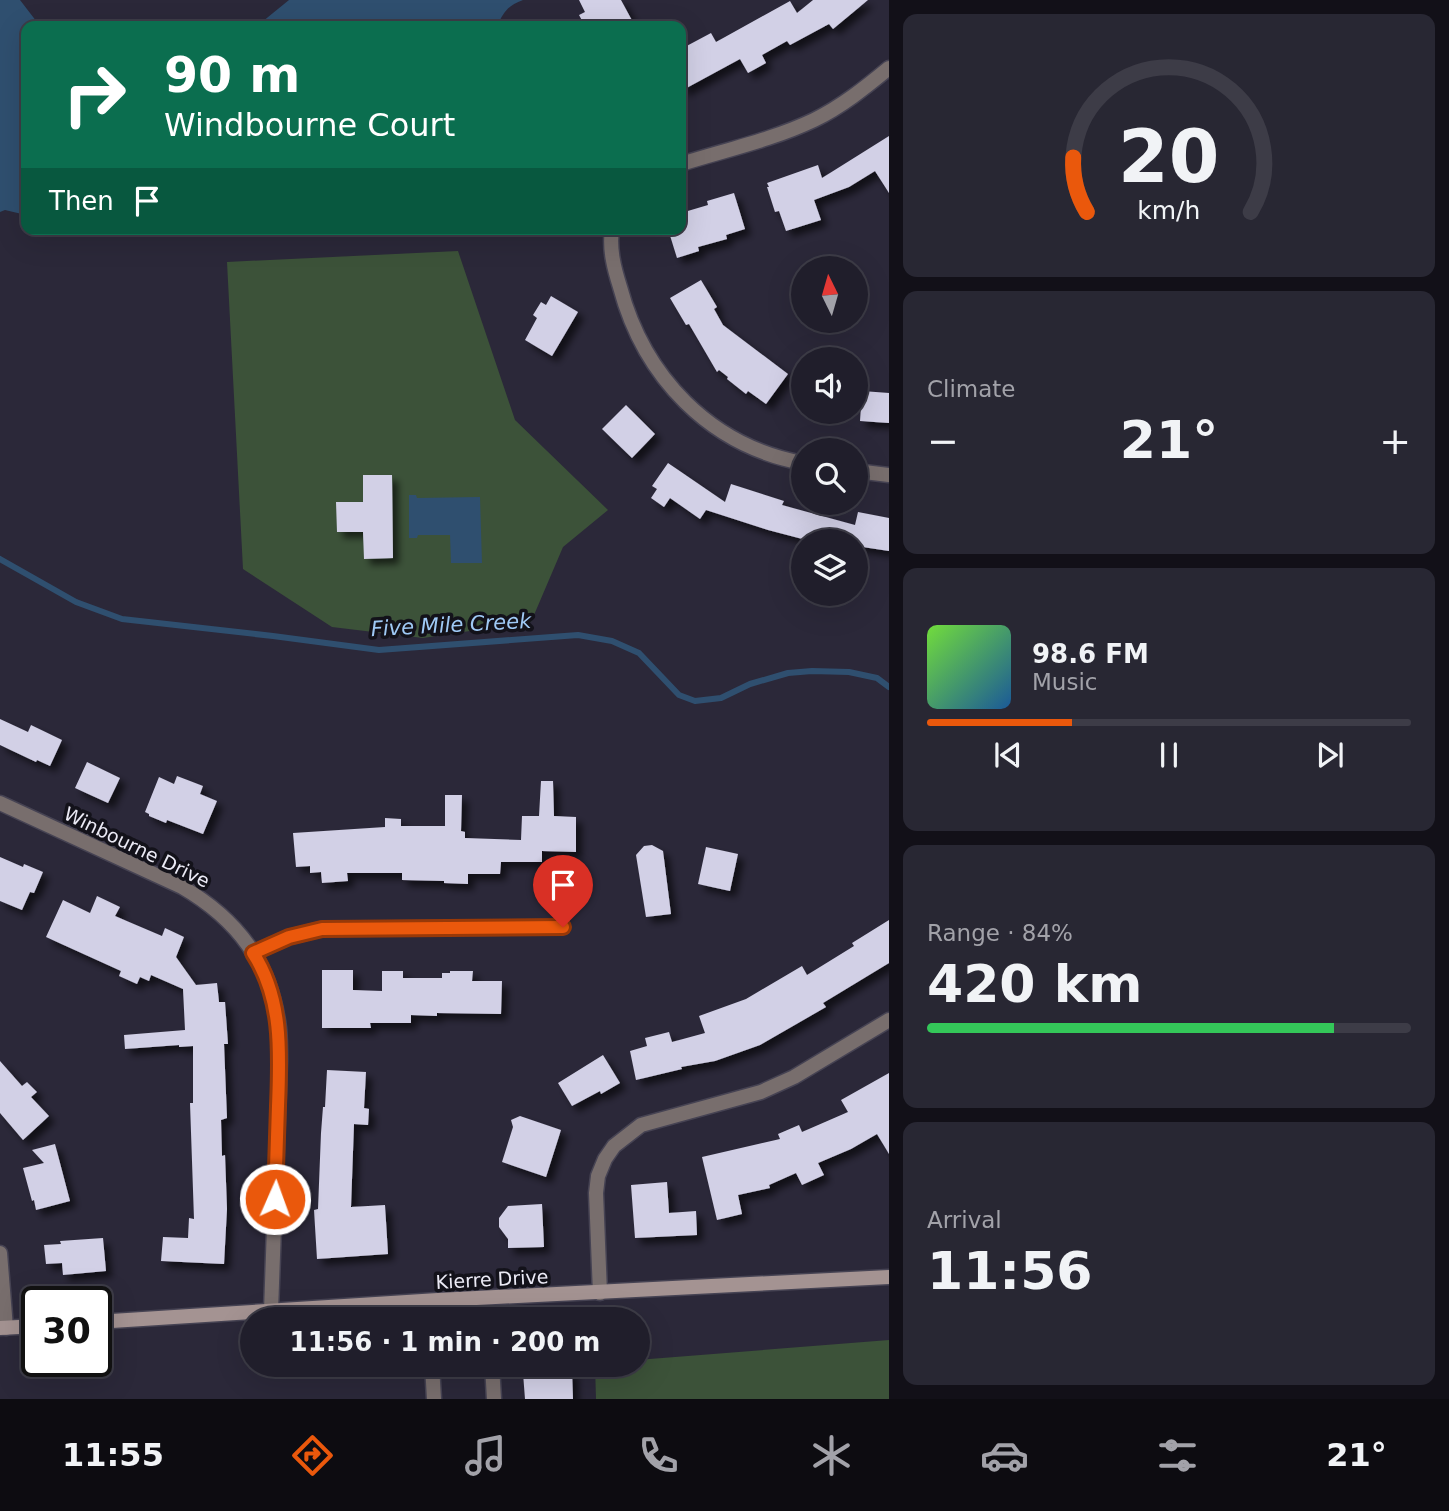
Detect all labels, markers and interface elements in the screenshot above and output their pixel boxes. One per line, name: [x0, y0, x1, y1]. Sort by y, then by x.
text: 90 m: [164, 47, 300, 104]
icon: right: [49, 49, 140, 140]
text: Windbourne Court: [164, 106, 455, 144]
text: 20: [1118, 114, 1220, 199]
icon: arrive: [128, 182, 166, 220]
text: Then: [49, 186, 114, 216]
text: km/h: [1137, 195, 1201, 224]
north arrow: [791, 256, 868, 332]
map controls: [791, 256, 868, 606]
button: sound: [791, 347, 868, 424]
text: Climate: [927, 376, 1016, 402]
text: 21°: [1120, 410, 1218, 470]
text: −: [927, 419, 959, 463]
text: +: [1379, 419, 1411, 463]
button: search: [791, 438, 868, 515]
button: layers: [791, 529, 868, 606]
water label: Five Mile Creek: [370, 609, 533, 641]
text: 98.6 FM: [1032, 639, 1149, 669]
text: Music: [1032, 669, 1097, 695]
icon: previous: [989, 736, 1027, 774]
icon: pause: [1150, 736, 1188, 774]
icon: next: [1311, 736, 1349, 774]
street label: Winbourne Drive: [61, 802, 213, 892]
pin: [533, 855, 593, 927]
icon: arrive: [544, 866, 582, 904]
text: Range · 84%: [927, 920, 1073, 946]
text: 420 km: [927, 954, 1142, 1014]
position arrow: [238, 1162, 312, 1236]
text: Arrival: [927, 1207, 1002, 1233]
text: 11:56: [927, 1241, 1093, 1301]
street label: Kierre Drive: [435, 1265, 549, 1293]
speed limit sign: 30: [21, 1286, 112, 1377]
text: 11:56 · 1 min · 200 m: [290, 1327, 600, 1357]
icon: directions: [288, 1431, 337, 1480]
icon: music: [461, 1431, 510, 1480]
icon: phone: [634, 1431, 683, 1480]
icon: climate: [807, 1431, 856, 1480]
icon: car: [980, 1431, 1029, 1480]
icon: filters: [1153, 1431, 1202, 1480]
text: 11:55: [62, 1436, 164, 1474]
text: 21°: [1326, 1436, 1387, 1474]

